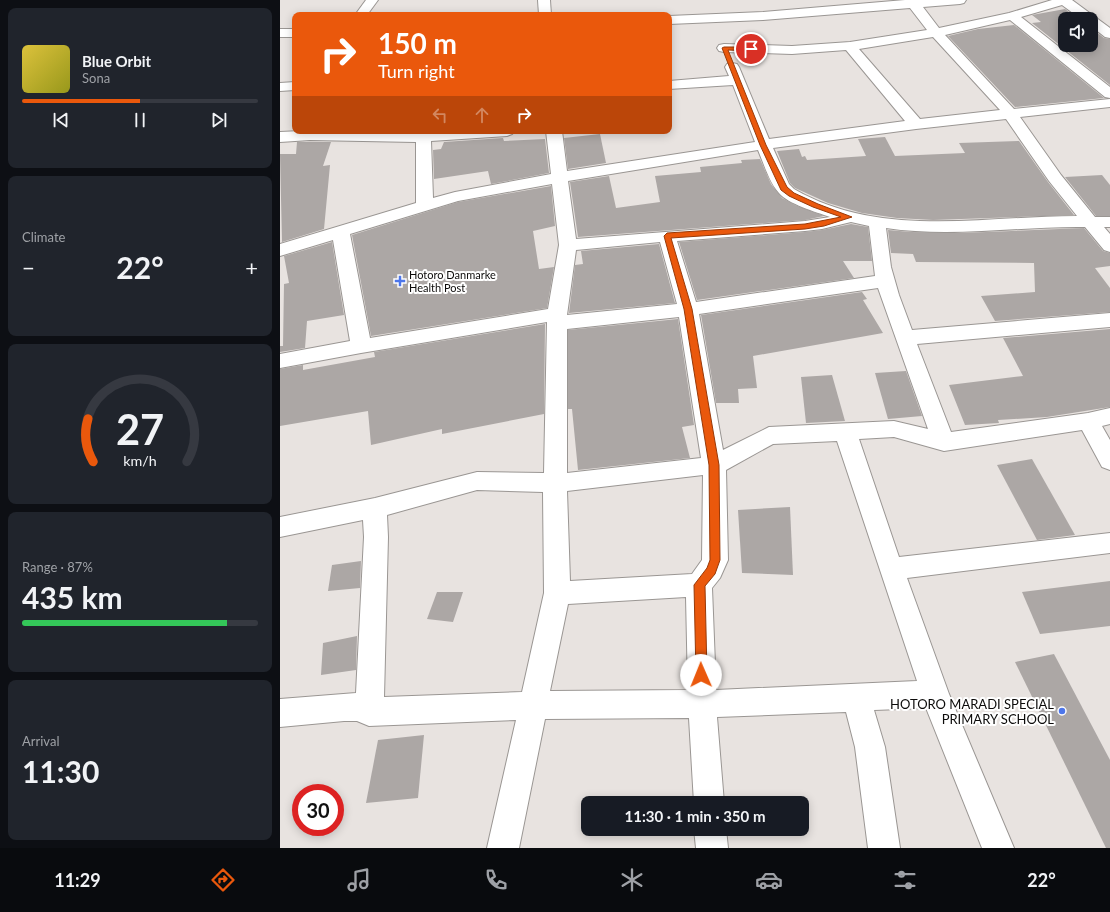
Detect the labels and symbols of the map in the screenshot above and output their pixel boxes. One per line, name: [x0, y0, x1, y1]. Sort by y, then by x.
pin: [734, 32, 768, 66]
place label: Hotoro Danmarke Health Post: [409, 268, 496, 294]
marker: Hotoro Danmarke Health Post: [394, 275, 406, 287]
position arrow: [680, 654, 722, 696]
place label: HOTORO MARADI SPECIAL PRIMARY SCHOOL: [890, 696, 1054, 727]
marker: HOTORO MARADI SPECIAL PRIMARY SCHOOL: [1057, 706, 1067, 716]
speed limit sign: 30: [292, 784, 344, 836]

